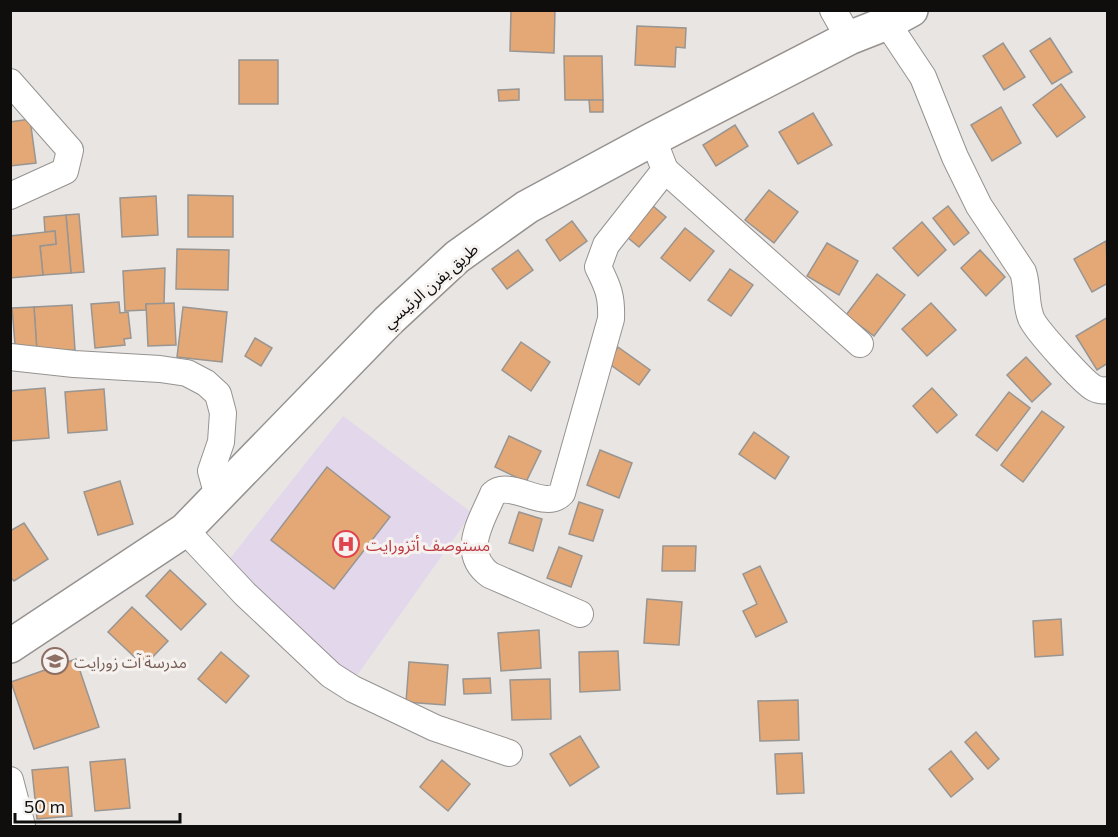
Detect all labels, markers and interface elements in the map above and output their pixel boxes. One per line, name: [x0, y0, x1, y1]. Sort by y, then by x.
street label: طريق يفرن الرئيسي: [378, 238, 484, 334]
hospital icon: مستوصف أتزورايت: [331, 529, 361, 559]
place label: مستوصف أتزورايت: [366, 535, 490, 555]
school or university icon: مدرسة آت زورايت: [40, 646, 70, 676]
place label: مدرسة آت زورايت: [74, 652, 187, 672]
scale bar: [15, 786, 180, 824]
text: 50 m: [24, 795, 65, 817]

